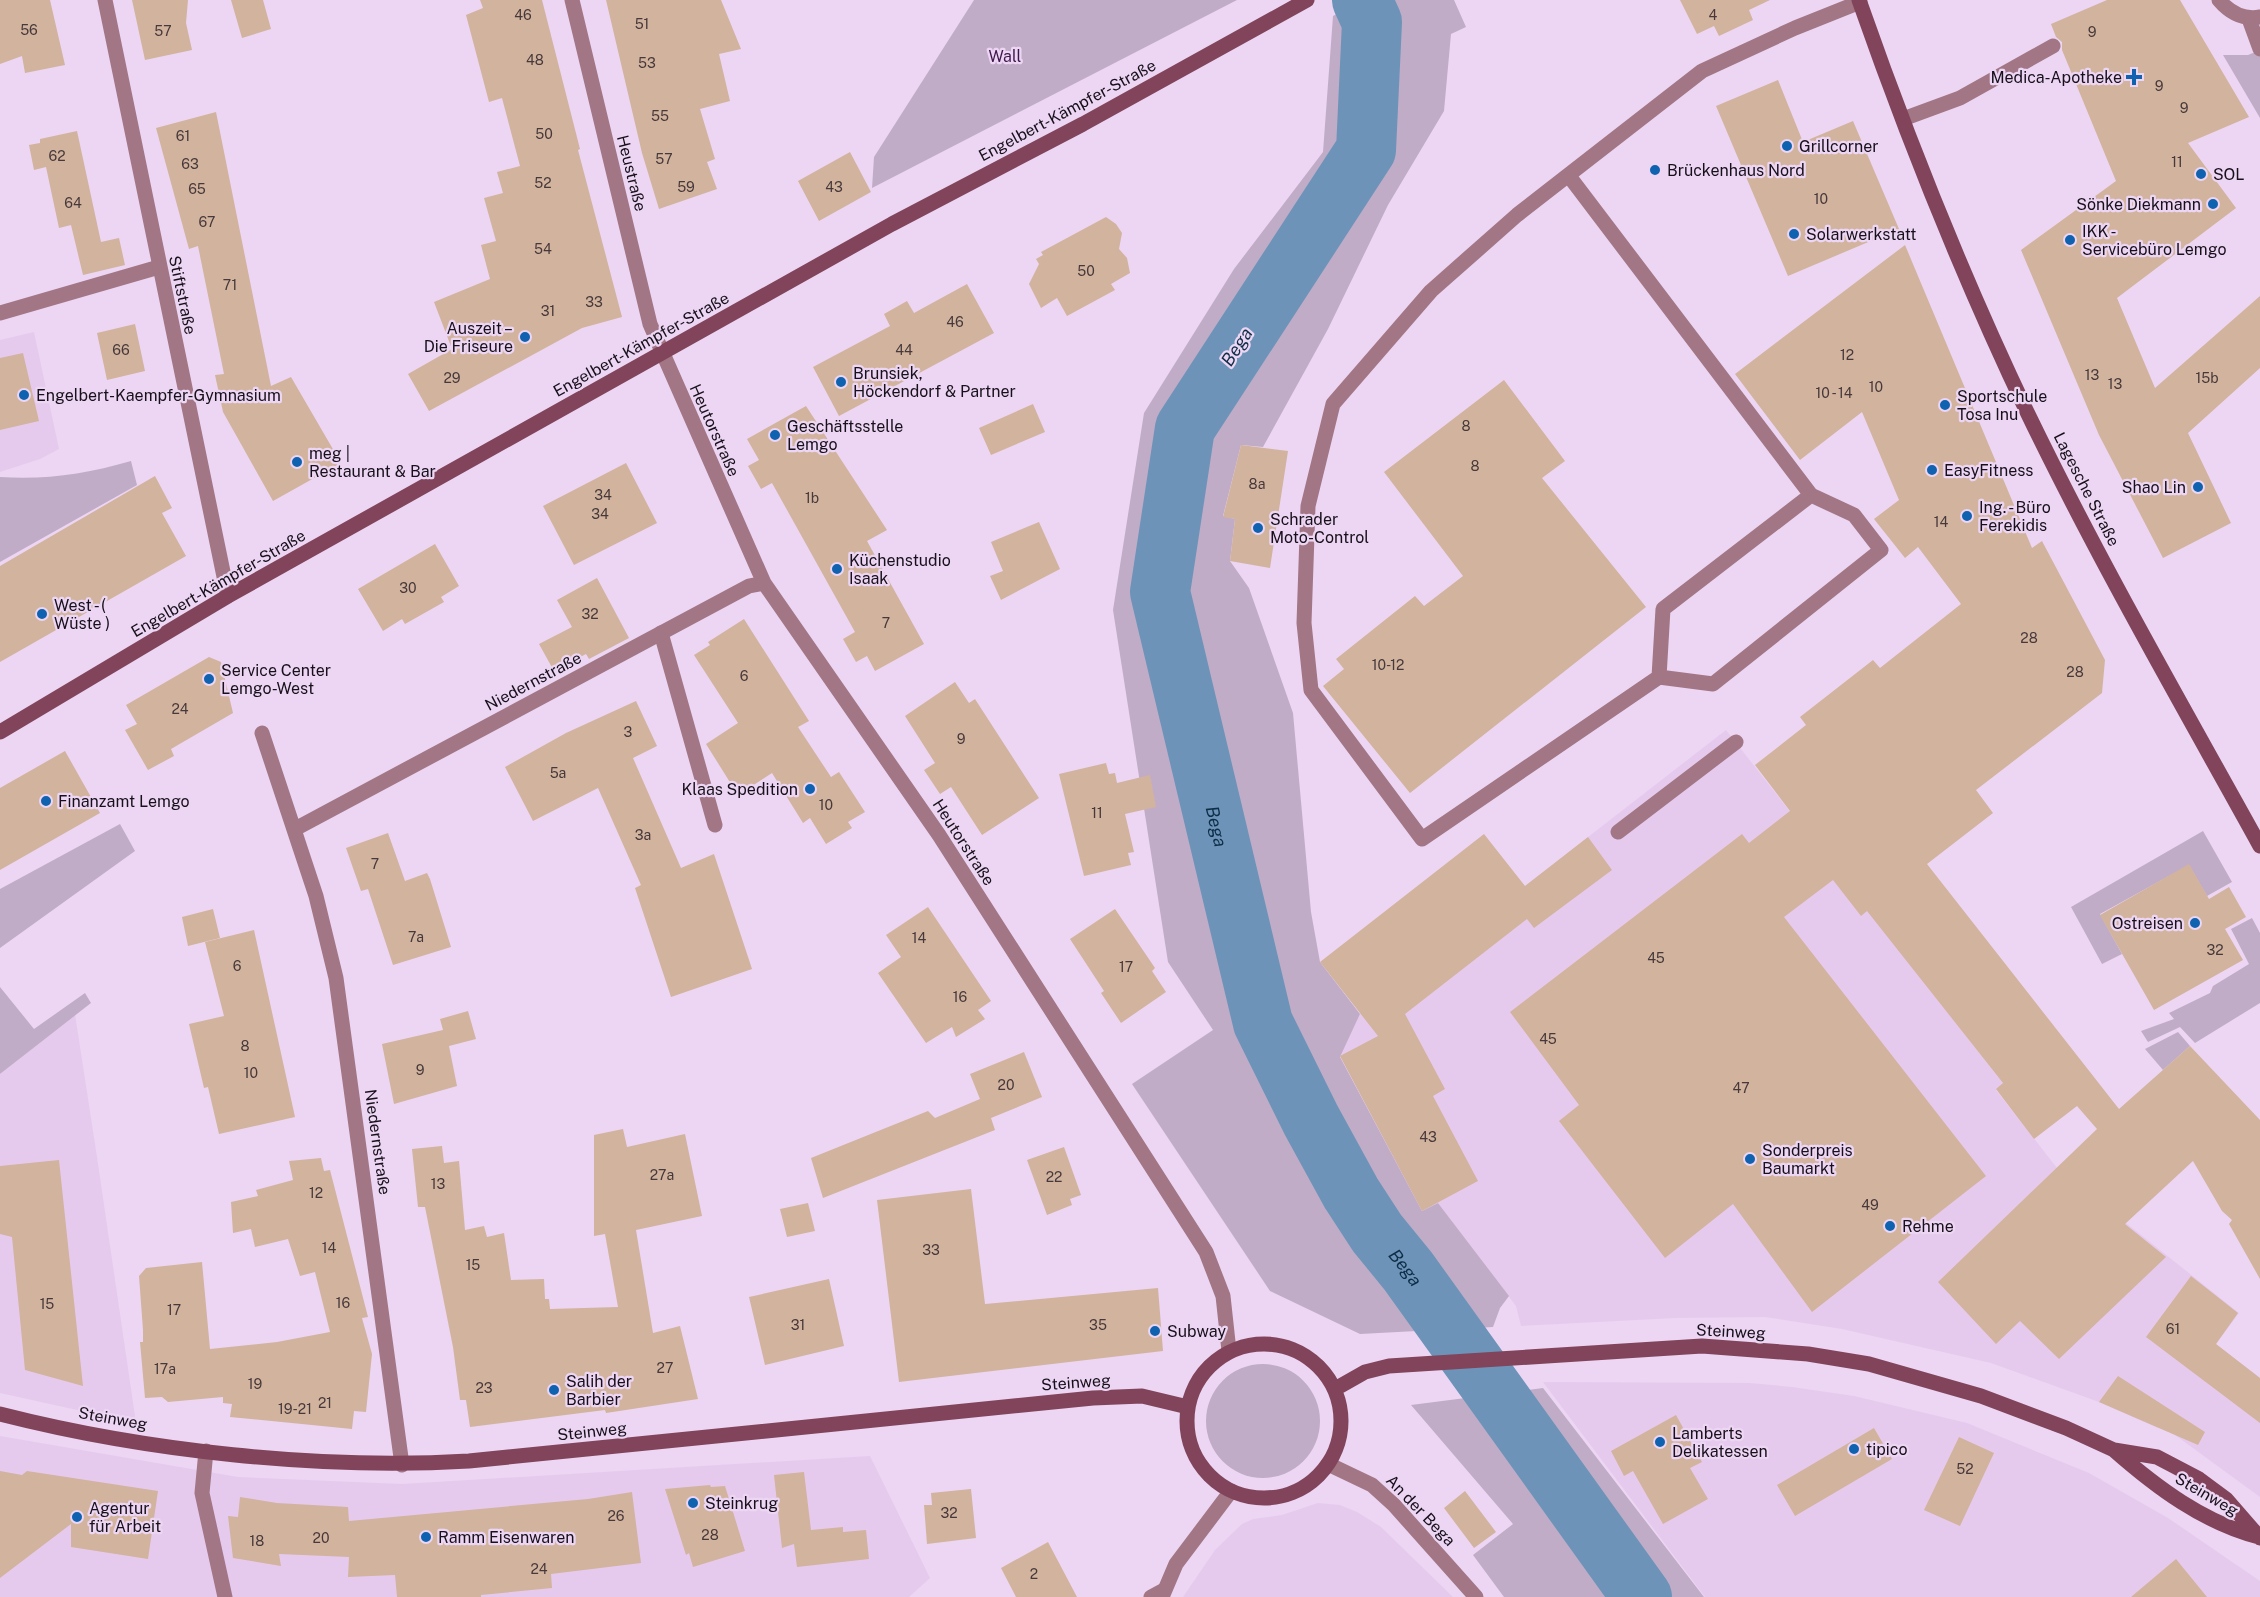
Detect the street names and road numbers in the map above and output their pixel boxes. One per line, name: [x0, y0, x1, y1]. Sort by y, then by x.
street label: Engelbert-Kämpfer-Straße: [975, 56, 1159, 165]
street label: Heustraße: [613, 133, 650, 213]
street label: Stiftstraße: [165, 254, 200, 336]
street label: Engelbert-Kämpfer-Straße: [550, 288, 732, 401]
street label: Heutorstraße: [686, 381, 743, 479]
street label: Lagesche Straße: [2050, 429, 2123, 549]
street label: Engelbert-Kämpfer-Straße: [128, 526, 309, 641]
street label: Niedernstraße: [482, 648, 585, 715]
street label: Heutorstraße: [929, 796, 999, 889]
street label: Niedernstraße: [361, 1088, 394, 1196]
street label: Steinweg: [1696, 1320, 1766, 1343]
street label: Steinweg: [1041, 1371, 1112, 1394]
street label: Steinweg: [77, 1403, 149, 1434]
street label: Steinweg: [556, 1418, 628, 1445]
street label: Steinweg: [2172, 1469, 2242, 1520]
street label: An der Bega: [1382, 1471, 1459, 1550]

